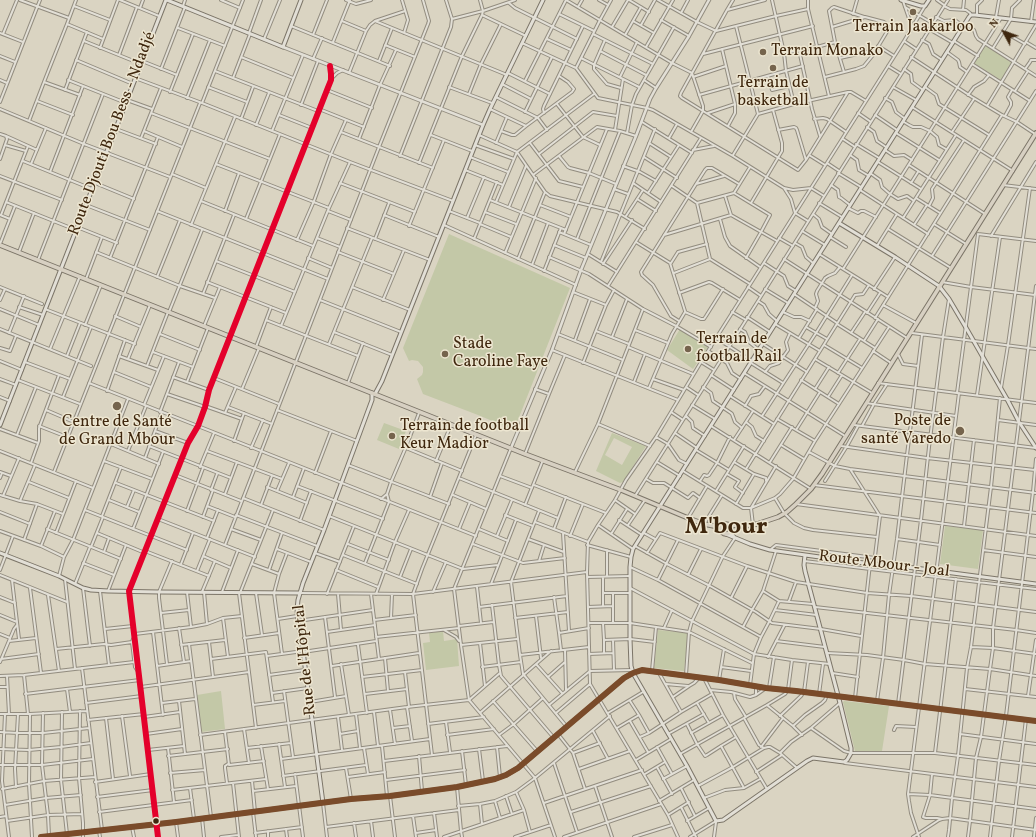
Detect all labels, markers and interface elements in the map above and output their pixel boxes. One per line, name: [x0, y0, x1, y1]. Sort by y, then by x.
marker: Terrain Jaakarloo: [908, 7, 918, 17]
north arrow: [984, 12, 1024, 52]
text: N: [986, 16, 1003, 32]
place label: Terrain Jaakarloo: [852, 18, 974, 38]
street label: Route Djouti Bou Bess - Ndadjé: [65, 29, 161, 239]
place label: Terrain Monako: [771, 42, 883, 62]
marker: Terrain Monako: [758, 47, 768, 57]
marker: Terrain de basketball: [768, 63, 778, 73]
place label: Terrain de basketball: [737, 74, 809, 112]
place label: Terrain de football Rail: [696, 330, 782, 368]
place label: Stade Caroline Faye: [453, 335, 548, 373]
marker: Terrain de football Rail: [683, 344, 693, 354]
marker: Stade Caroline Faye: [440, 349, 450, 359]
marker: Centre de Santé de Grand Mbour: [111, 400, 123, 412]
place label: Poste de santé Varedo: [861, 412, 951, 450]
place label: Centre de Santé de Grand Mbour: [59, 413, 175, 451]
place label: Terrain de football Keur Madior: [400, 417, 529, 455]
marker: Poste de santé Varedo: [954, 425, 966, 437]
marker: Terrain de football Keur Madior: [387, 431, 397, 441]
district label: M'bour: [685, 515, 767, 543]
street label: Route Mbour - Joal: [817, 547, 951, 583]
street label: Rue de l'Hôpital: [291, 604, 321, 716]
unlabelled marker: [151, 816, 161, 826]

